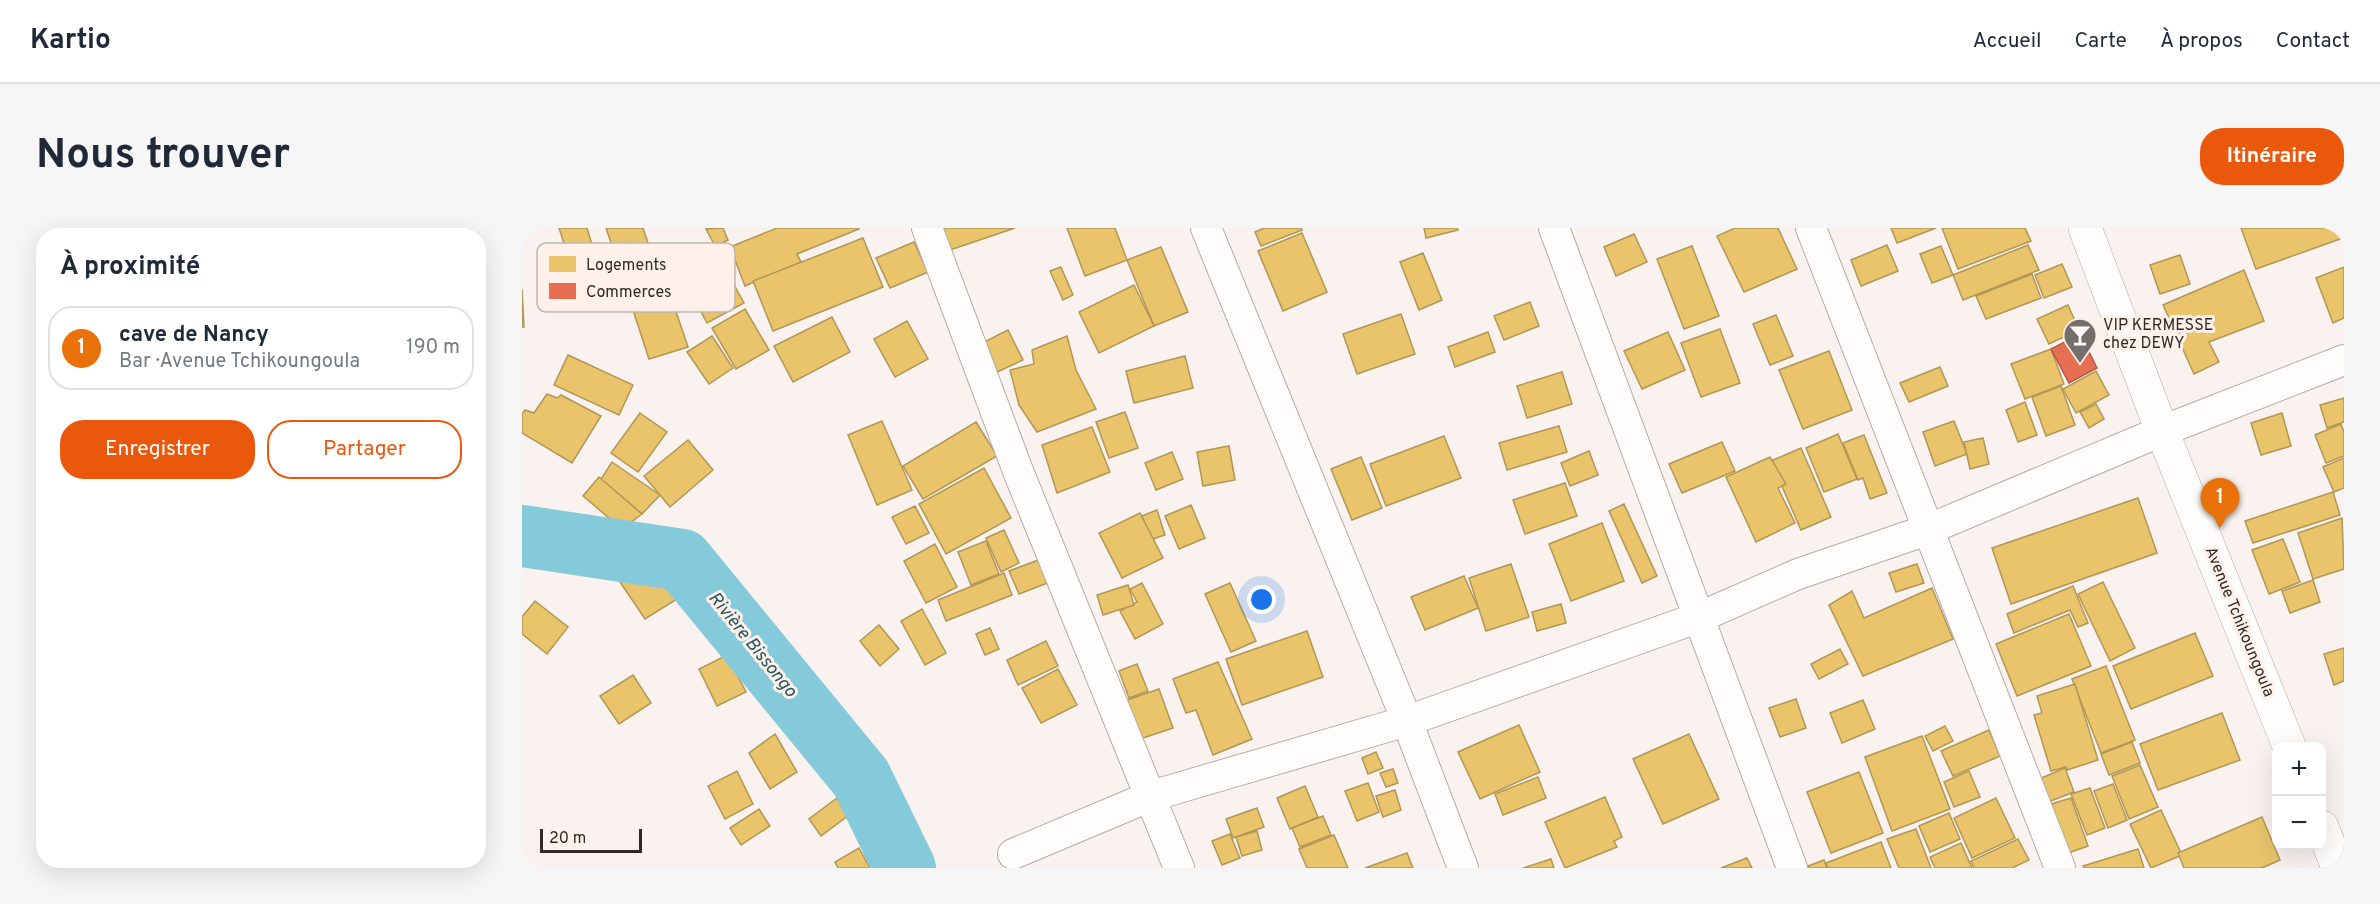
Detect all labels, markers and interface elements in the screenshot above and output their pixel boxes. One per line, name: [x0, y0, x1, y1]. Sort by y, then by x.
text: Kartio: [30, 23, 111, 59]
text: Accueil: [1973, 28, 2042, 55]
text: Carte: [2075, 28, 2127, 55]
text: À propos: [2160, 28, 2243, 55]
text: Contact: [2276, 28, 2350, 55]
button: Itinéraire: [2200, 128, 2344, 185]
text: Nous trouver: [36, 130, 290, 183]
legend: [537, 243, 735, 312]
text: À proximité: [60, 251, 200, 284]
text: Logements: [586, 256, 667, 276]
text: Commerces: [586, 283, 672, 303]
place label: VIP KERMESSE chez DEWY: [2103, 316, 2213, 354]
bar icon: VIP KERMESSE chez DEWY: [2062, 317, 2098, 364]
text: cave de Nancy: [119, 322, 269, 349]
text: 1: [78, 335, 86, 361]
text: 190 m: [406, 335, 460, 361]
text: Bar · Avenue Tchikoungoula: [119, 349, 360, 375]
button: Enregistrer: [60, 420, 255, 479]
button: Partager: [267, 420, 462, 479]
pin: 1: [2200, 478, 2240, 528]
street label: Avenue Tchikoungoula: [2200, 544, 2278, 700]
your location: [1247, 585, 1276, 614]
water label: Rivière Bissongo: [703, 588, 802, 703]
map controls: [2272, 742, 2326, 850]
button: +: [2272, 742, 2326, 796]
button: −: [2272, 796, 2326, 850]
scale bar: [540, 826, 642, 854]
text: 20 m: [549, 829, 586, 849]

